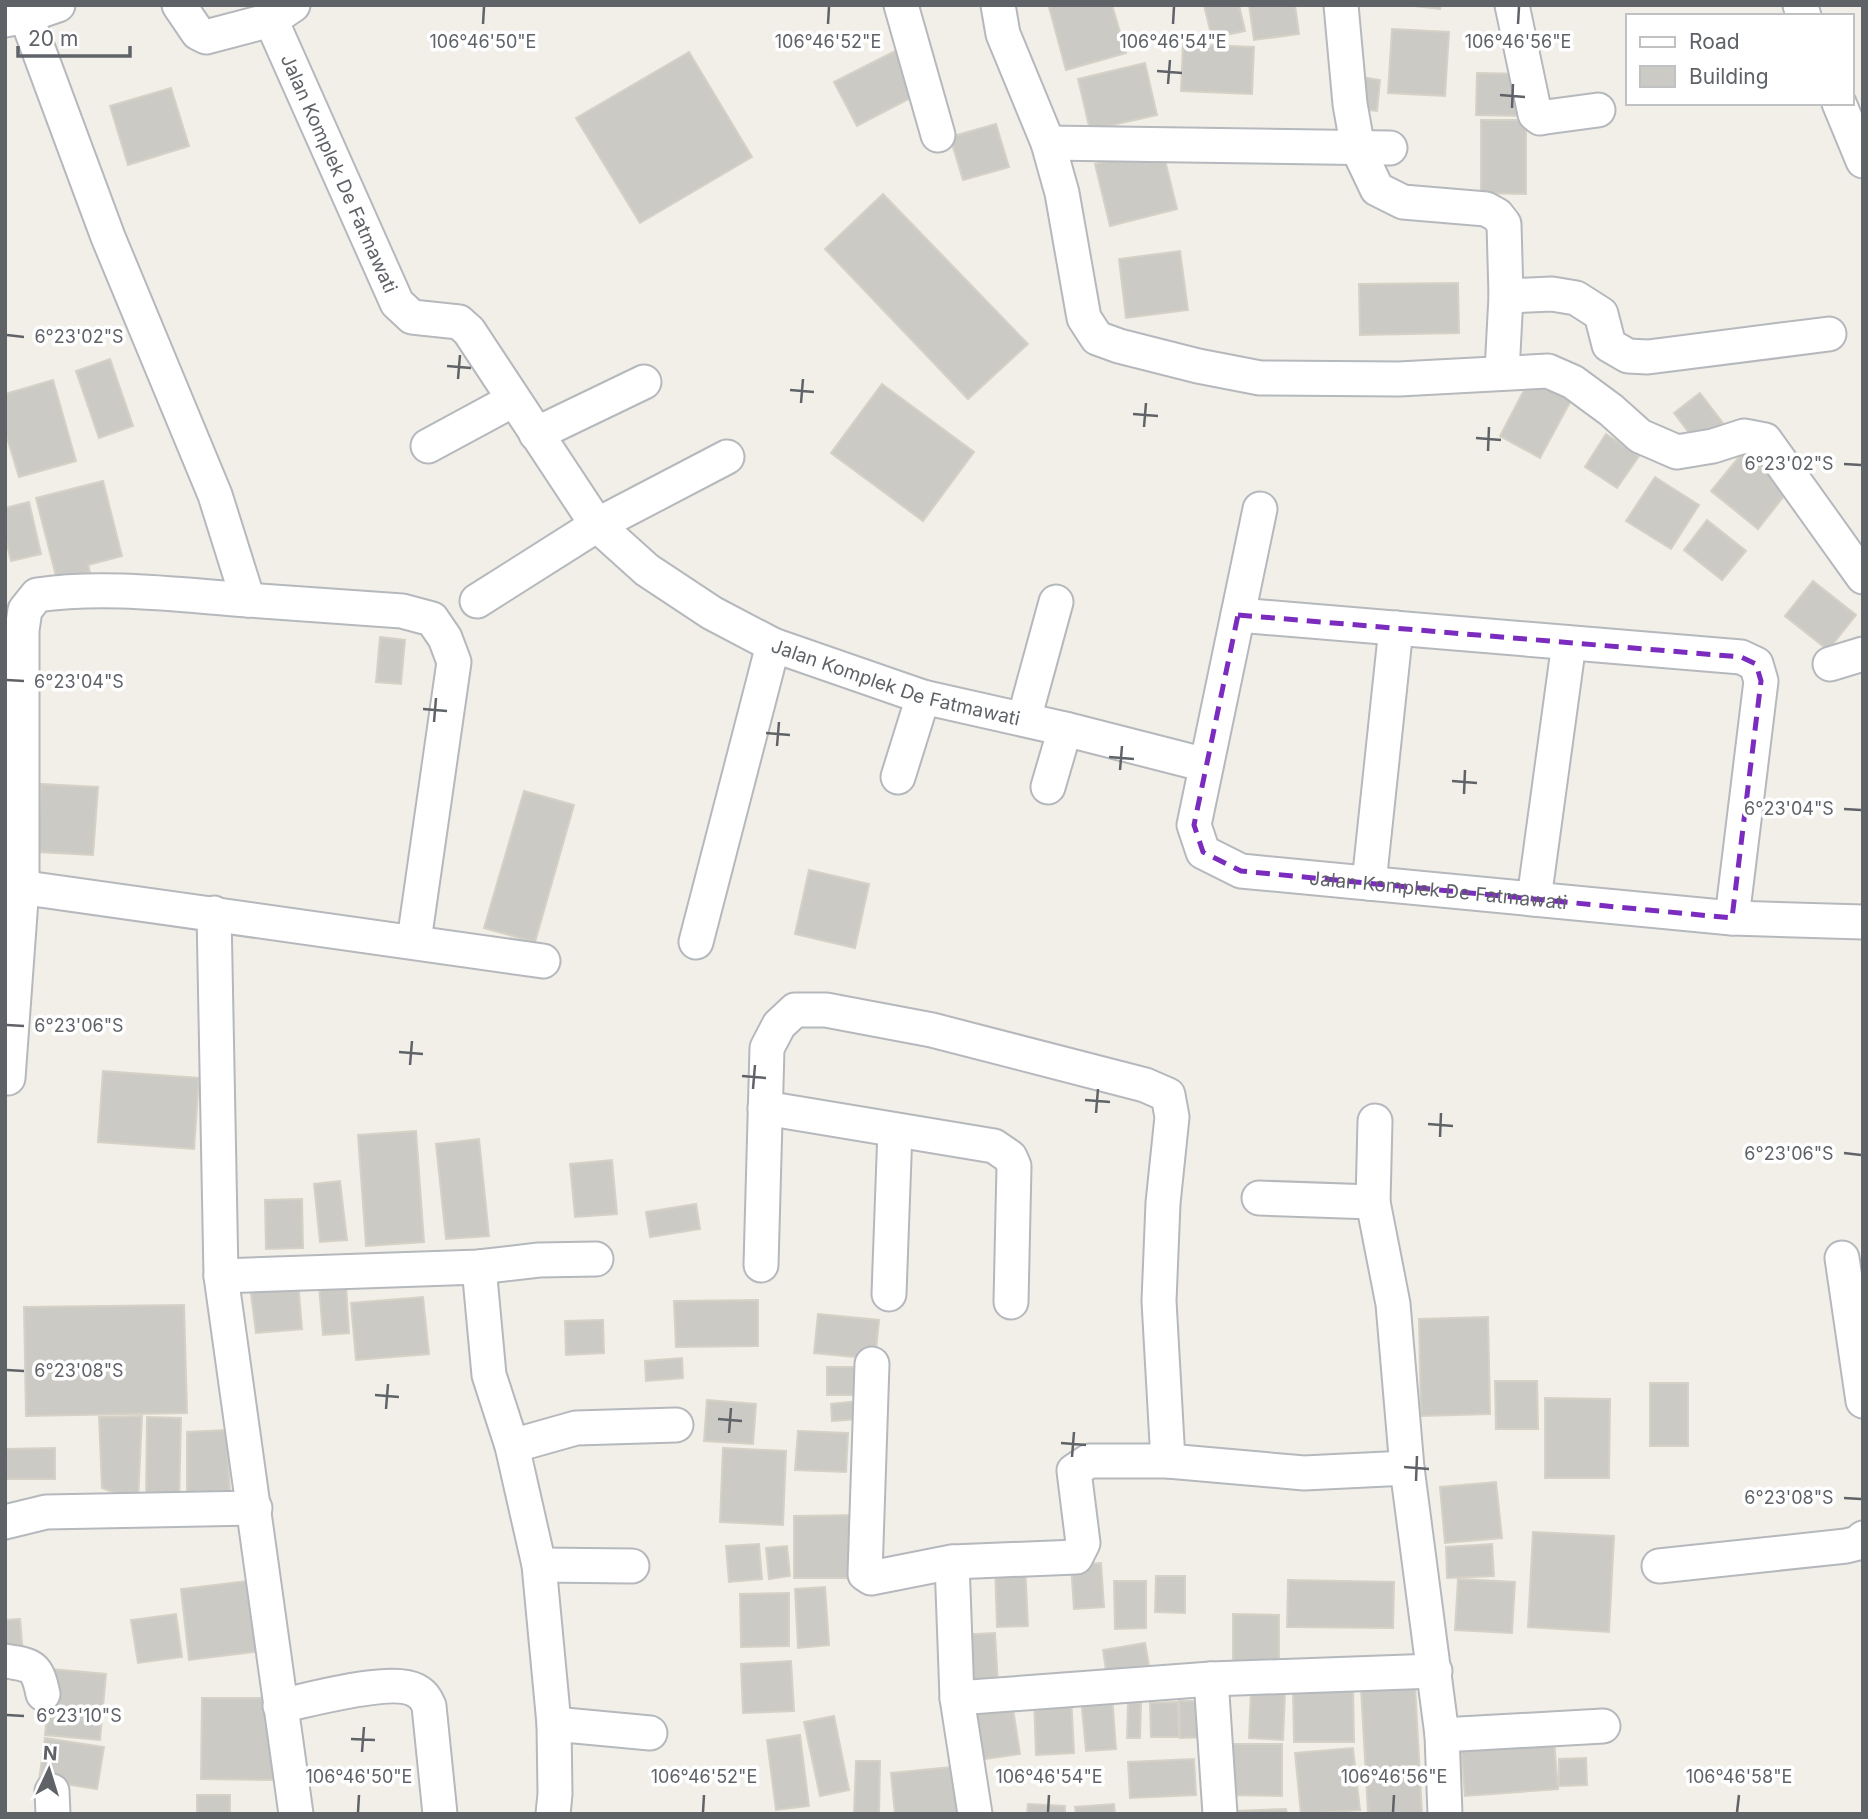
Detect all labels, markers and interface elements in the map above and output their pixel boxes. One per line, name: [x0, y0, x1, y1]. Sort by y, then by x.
scale bar: [18, 14, 130, 58]
legend: [1626, 14, 1854, 105]
text: 20 m: [28, 26, 78, 51]
text: Road: [1689, 29, 1740, 54]
text: 106°46'50"E: [430, 31, 536, 52]
text: 106°46'52"E: [775, 31, 881, 52]
text: 106°46'54"E: [1119, 31, 1227, 52]
text: 106°46'56"E: [1465, 31, 1571, 52]
street label: Jalan Komplek De Fatmawati: [276, 51, 402, 297]
text: Building: [1689, 64, 1769, 89]
text: 6°23'02"S: [34, 326, 124, 347]
text: 6°23'02"S: [1744, 453, 1834, 474]
street label: Jalan Komplek De Fatmawati: [768, 634, 1022, 730]
text: 6°23'04"S: [34, 671, 124, 692]
text: 6°23'04"S: [1744, 798, 1834, 819]
street label: Jalan Komplek De Fatmawati: [1308, 867, 1568, 914]
text: 6°23'06"S: [34, 1015, 124, 1036]
text: 6°23'06"S: [1744, 1143, 1834, 1164]
text: 6°23'08"S: [34, 1360, 124, 1381]
text: 6°23'08"S: [1744, 1487, 1834, 1508]
text: 6°23'10"S: [36, 1705, 122, 1726]
north arrow: [14, 1735, 84, 1805]
text: N: [42, 1742, 58, 1766]
text: 106°46'50"E: [306, 1766, 412, 1787]
text: 106°46'52"E: [651, 1766, 757, 1787]
text: 106°46'54"E: [995, 1766, 1103, 1787]
text: 106°46'56"E: [1341, 1766, 1447, 1787]
text: 106°46'58"E: [1686, 1766, 1792, 1787]

